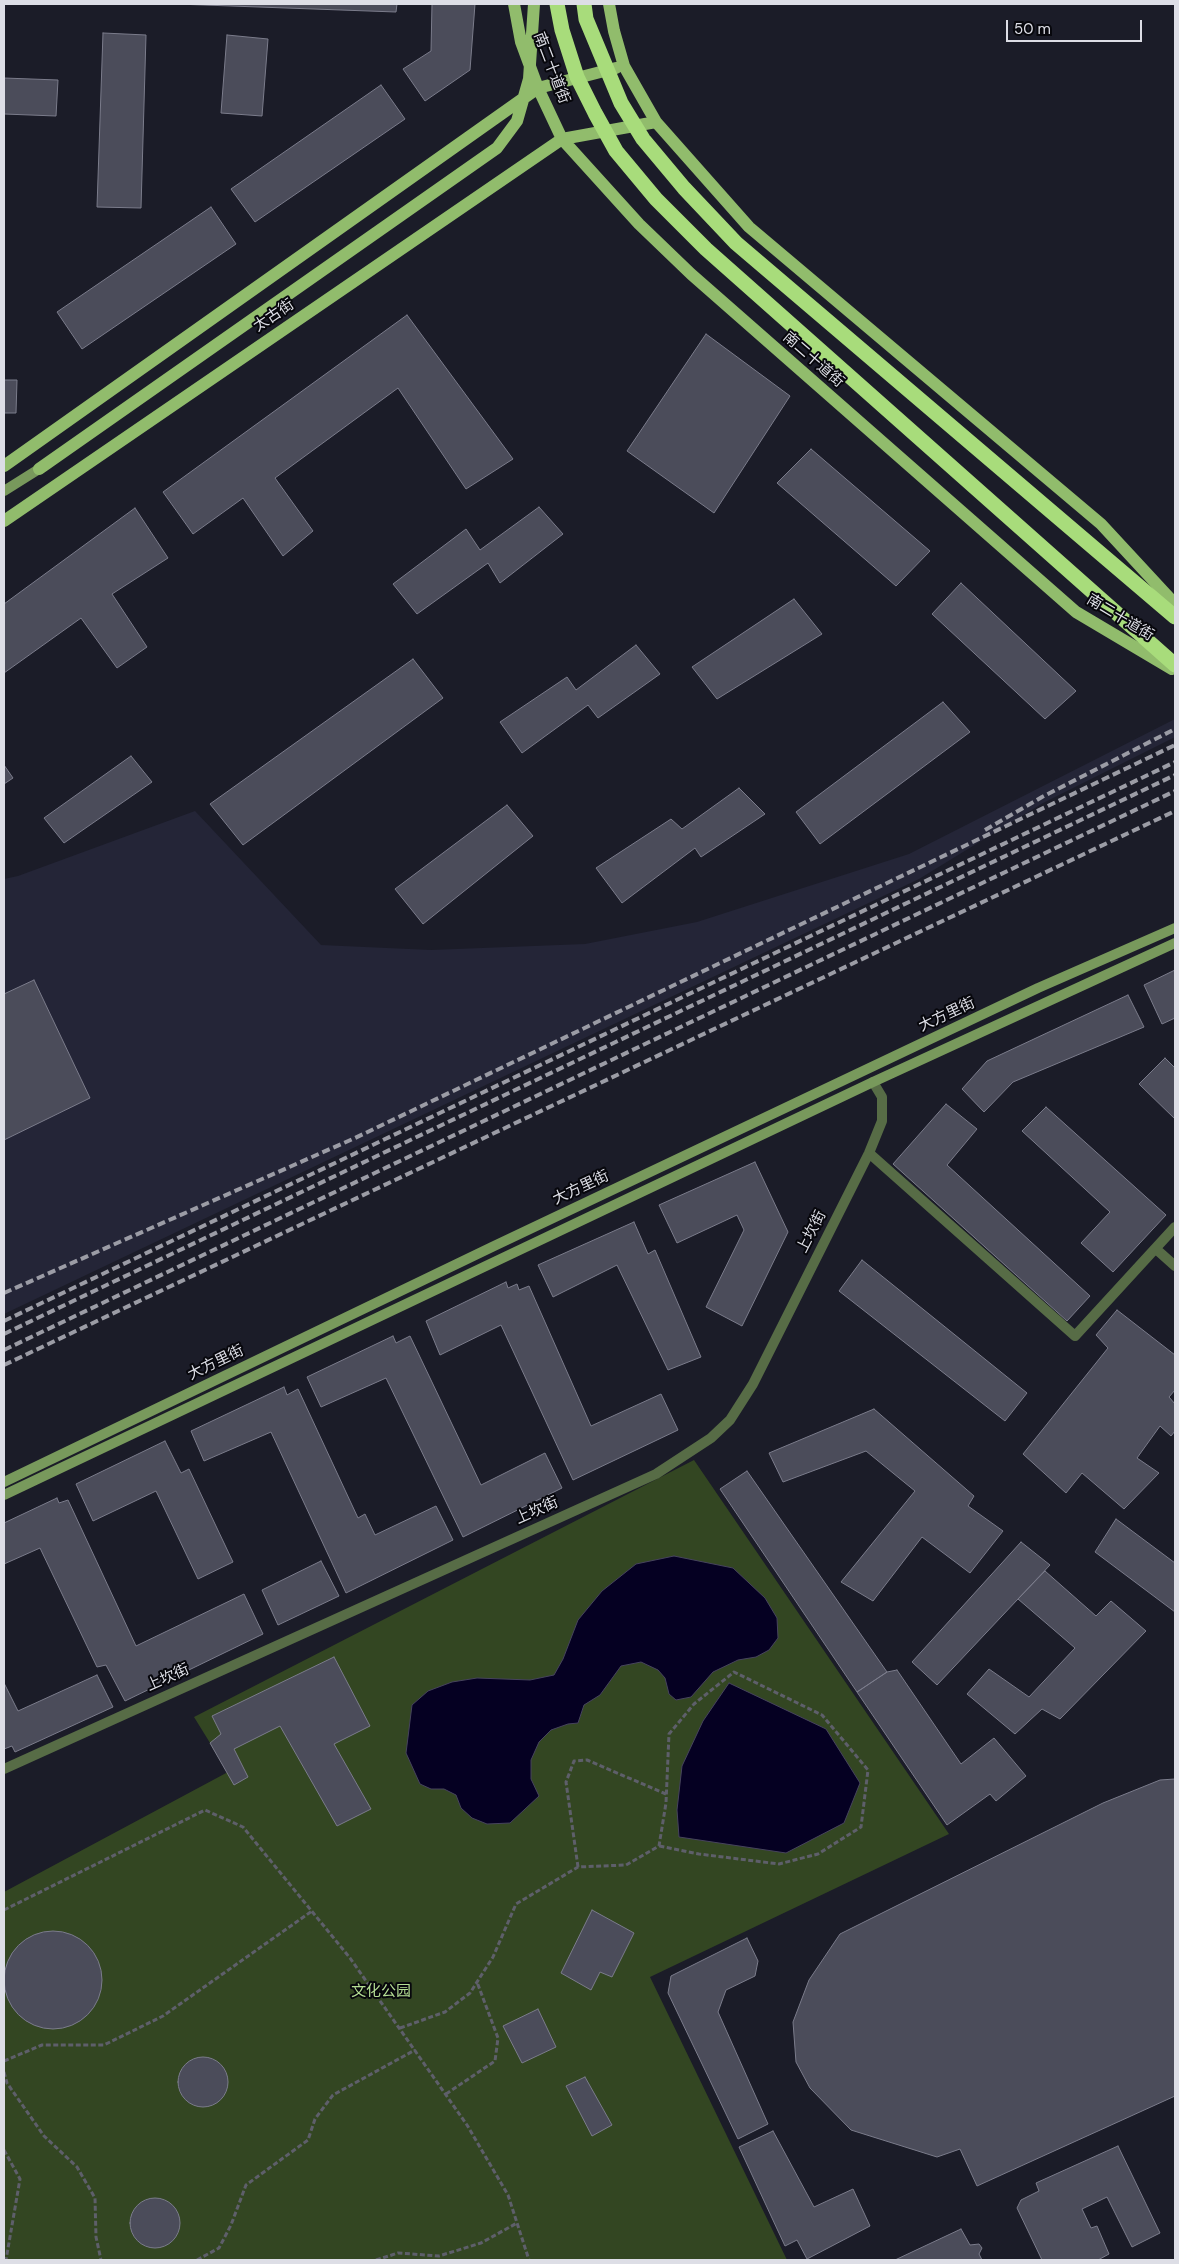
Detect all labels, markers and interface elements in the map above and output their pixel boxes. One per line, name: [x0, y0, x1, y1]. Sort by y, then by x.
scale bar: [1009, 10, 1145, 42]
text: 50 m: [1014, 19, 1051, 39]
street label: 南二十道街: [529, 30, 573, 106]
street label: 太古街: [250, 296, 298, 336]
street label: 南二十道街: [779, 329, 847, 391]
street label: 南二十道街: [1083, 591, 1157, 645]
street label: 大方里街: [916, 994, 978, 1036]
street label: 大方里街: [550, 1167, 612, 1209]
street label: 上坎街: [794, 1208, 830, 1256]
street label: 大方里街: [185, 1342, 247, 1384]
street label: 上坎街: [513, 1494, 561, 1528]
street label: 上坎街: [144, 1661, 192, 1695]
park label: 文化公园: [351, 1983, 411, 2001]

